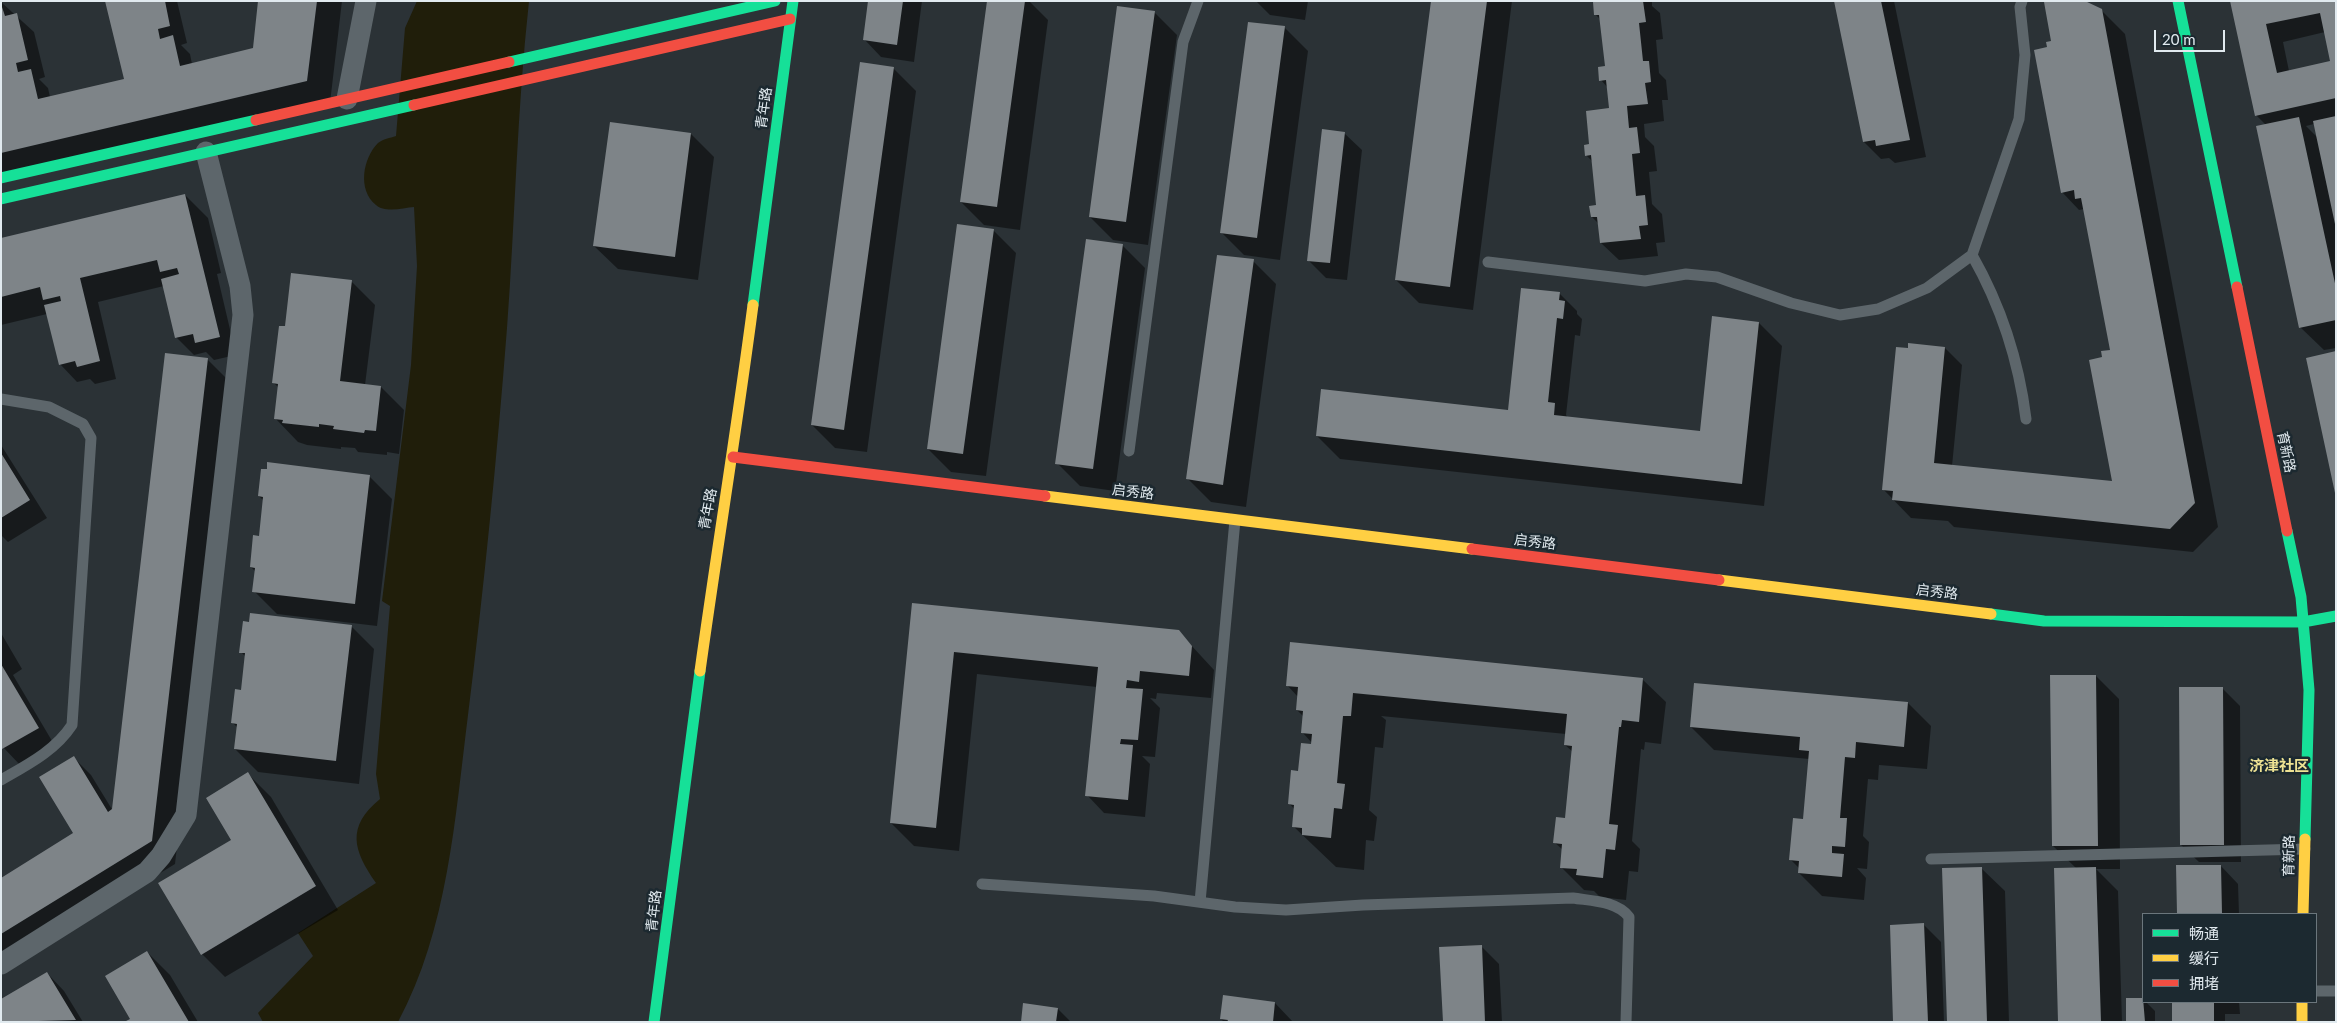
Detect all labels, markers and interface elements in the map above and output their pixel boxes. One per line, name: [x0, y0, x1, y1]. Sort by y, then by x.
scale bar: [2157, 20, 2228, 52]
text: 20 m: [2162, 30, 2196, 48]
street label: 青年路: [753, 86, 775, 130]
street label: 育新路: [2273, 430, 2299, 474]
street label: 启秀路: [1111, 481, 1155, 503]
street label: 青年路: [696, 487, 720, 531]
street label: 启秀路: [1513, 531, 1557, 553]
street label: 启秀路: [1915, 581, 1959, 603]
district label: 济津社区: [2249, 757, 2309, 775]
street label: 育新路: [2280, 835, 2298, 877]
street label: 青年路: [643, 889, 665, 933]
legend: [2142, 913, 2317, 1003]
text: 畅通: [2189, 924, 2219, 942]
text: 缓行: [2189, 949, 2219, 967]
text: 拥堵: [2189, 974, 2219, 992]

